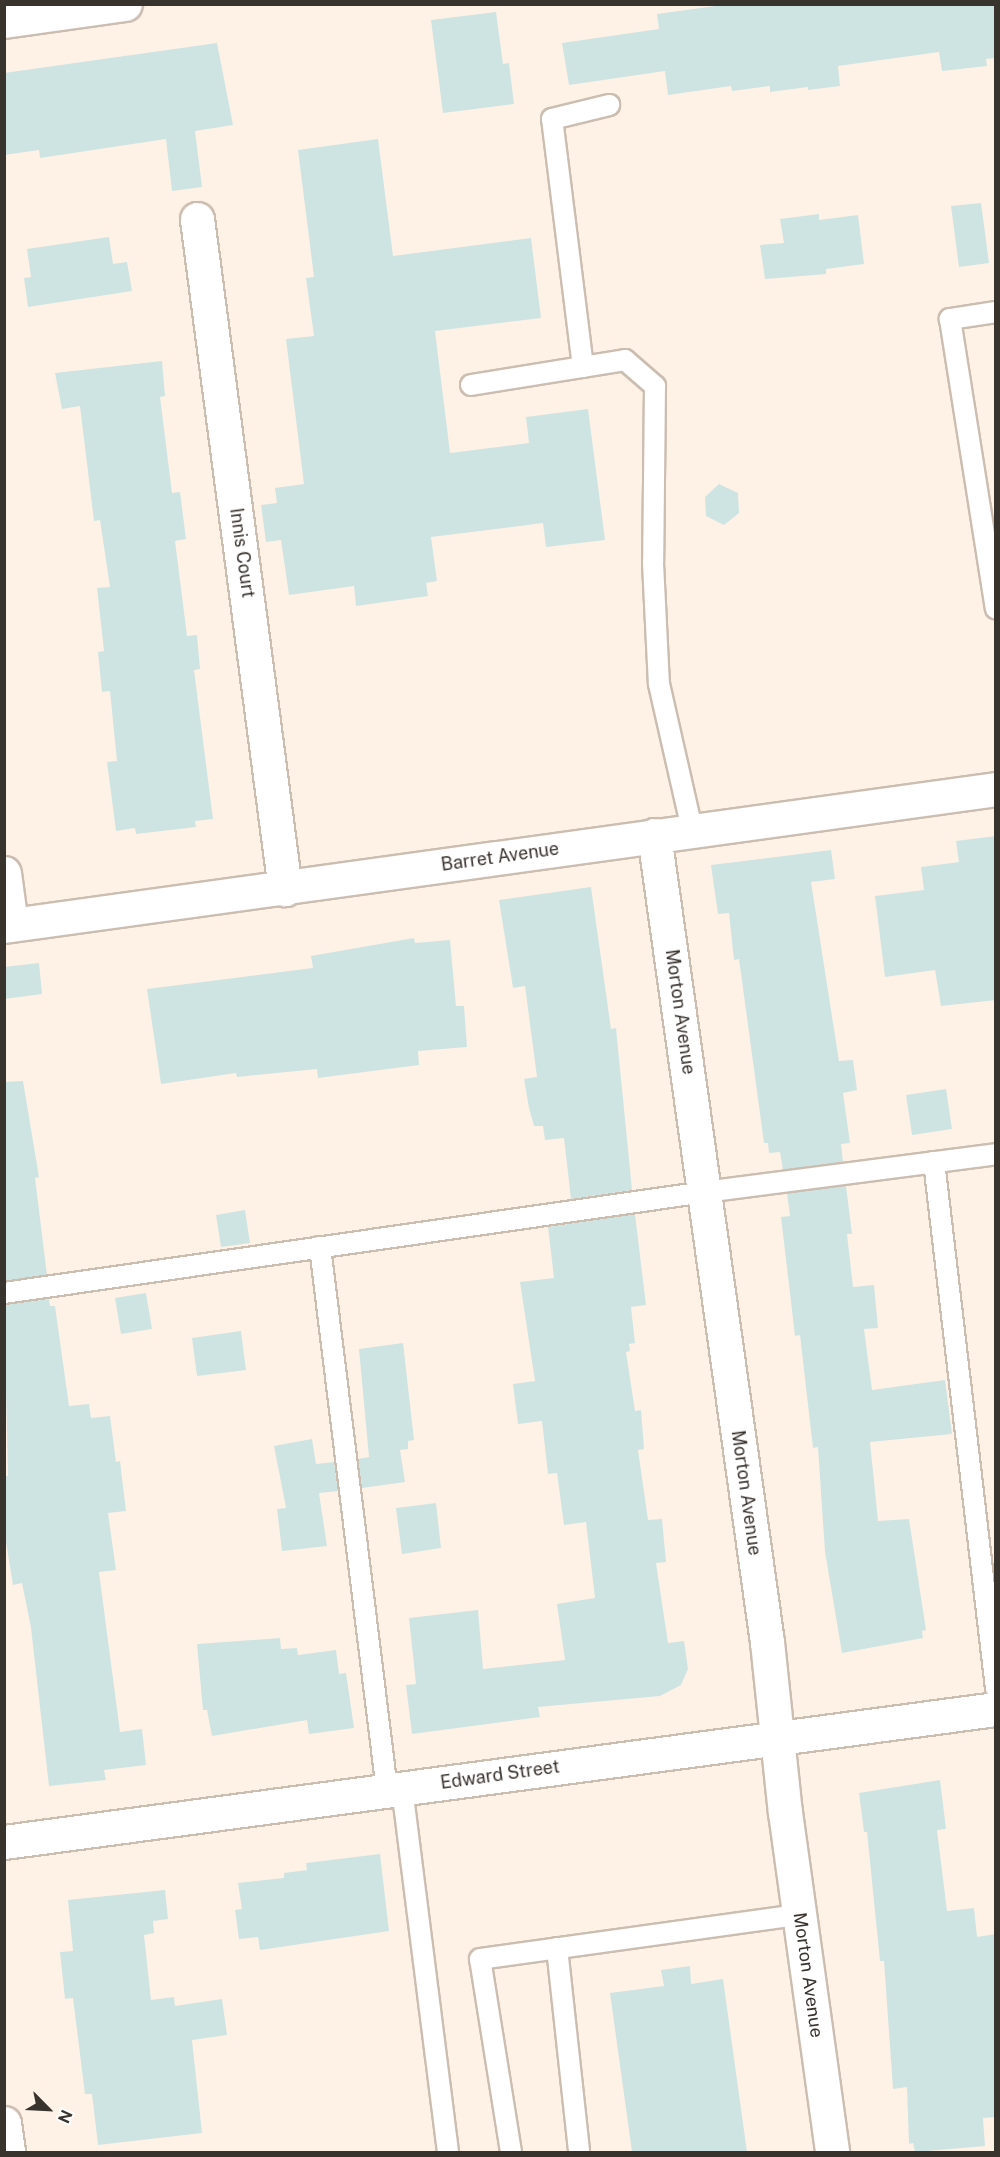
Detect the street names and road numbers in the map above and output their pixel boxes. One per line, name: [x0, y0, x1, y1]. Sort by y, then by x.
street label: Innis Court: [225, 507, 259, 599]
street label: Barret Avenue: [440, 838, 560, 876]
street label: Morton Avenue: [661, 948, 699, 1076]
street label: Morton Avenue: [727, 1429, 765, 1557]
street label: Edward Street: [439, 1756, 561, 1794]
street label: Morton Avenue: [789, 1911, 827, 2039]

